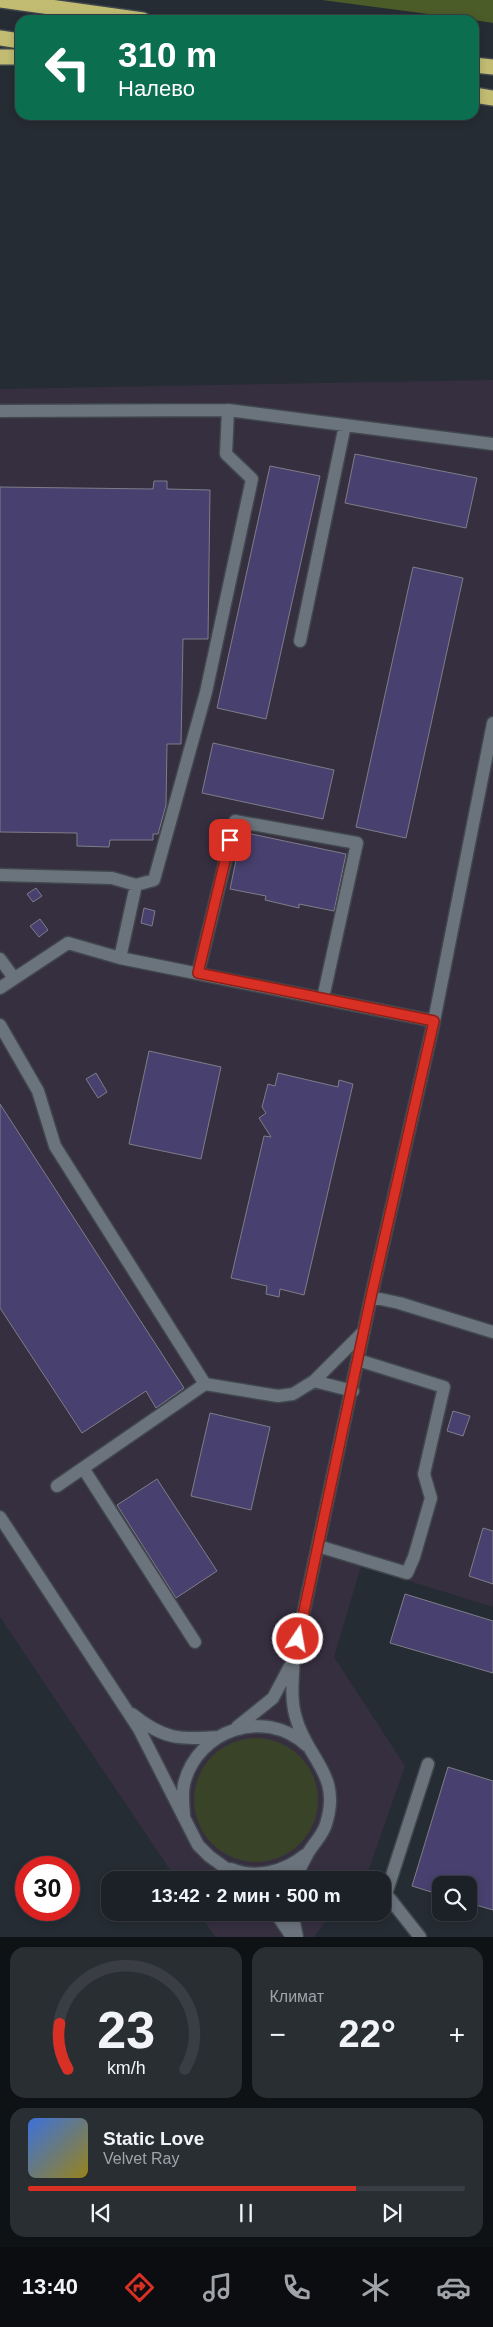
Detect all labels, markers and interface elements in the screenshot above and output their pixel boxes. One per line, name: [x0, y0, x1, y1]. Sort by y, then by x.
icon: left: [35, 35, 100, 100]
text: 310 m: [118, 35, 217, 74]
text: Налево: [118, 76, 195, 101]
pin: [209, 819, 251, 861]
icon: arrive: [216, 826, 244, 854]
position arrow: [271, 1612, 323, 1664]
speed limit sign: 30: [15, 1856, 80, 1921]
map controls: [432, 1876, 477, 1921]
button: search: [432, 1876, 477, 1921]
text: 13:42 · 2 мин · 500 m: [151, 1885, 341, 1906]
text: Климат: [270, 1988, 324, 2005]
text: 23: [97, 2001, 155, 2059]
text: 22°: [339, 2013, 396, 2055]
text: −: [270, 2019, 286, 2050]
text: +: [449, 2019, 465, 2050]
text: km/h: [106, 2058, 145, 2078]
text: Static Love: [103, 2128, 204, 2149]
text: Velvet Ray: [103, 2150, 179, 2167]
icon: previous: [87, 2199, 115, 2227]
icon: pause: [232, 2199, 260, 2227]
icon: next: [378, 2199, 406, 2227]
icon: directions: [122, 2270, 157, 2305]
icon: music: [200, 2270, 235, 2305]
icon: phone: [279, 2270, 314, 2305]
icon: climate: [358, 2270, 393, 2305]
icon: car: [436, 2270, 471, 2305]
text: 13:40: [22, 2274, 78, 2299]

